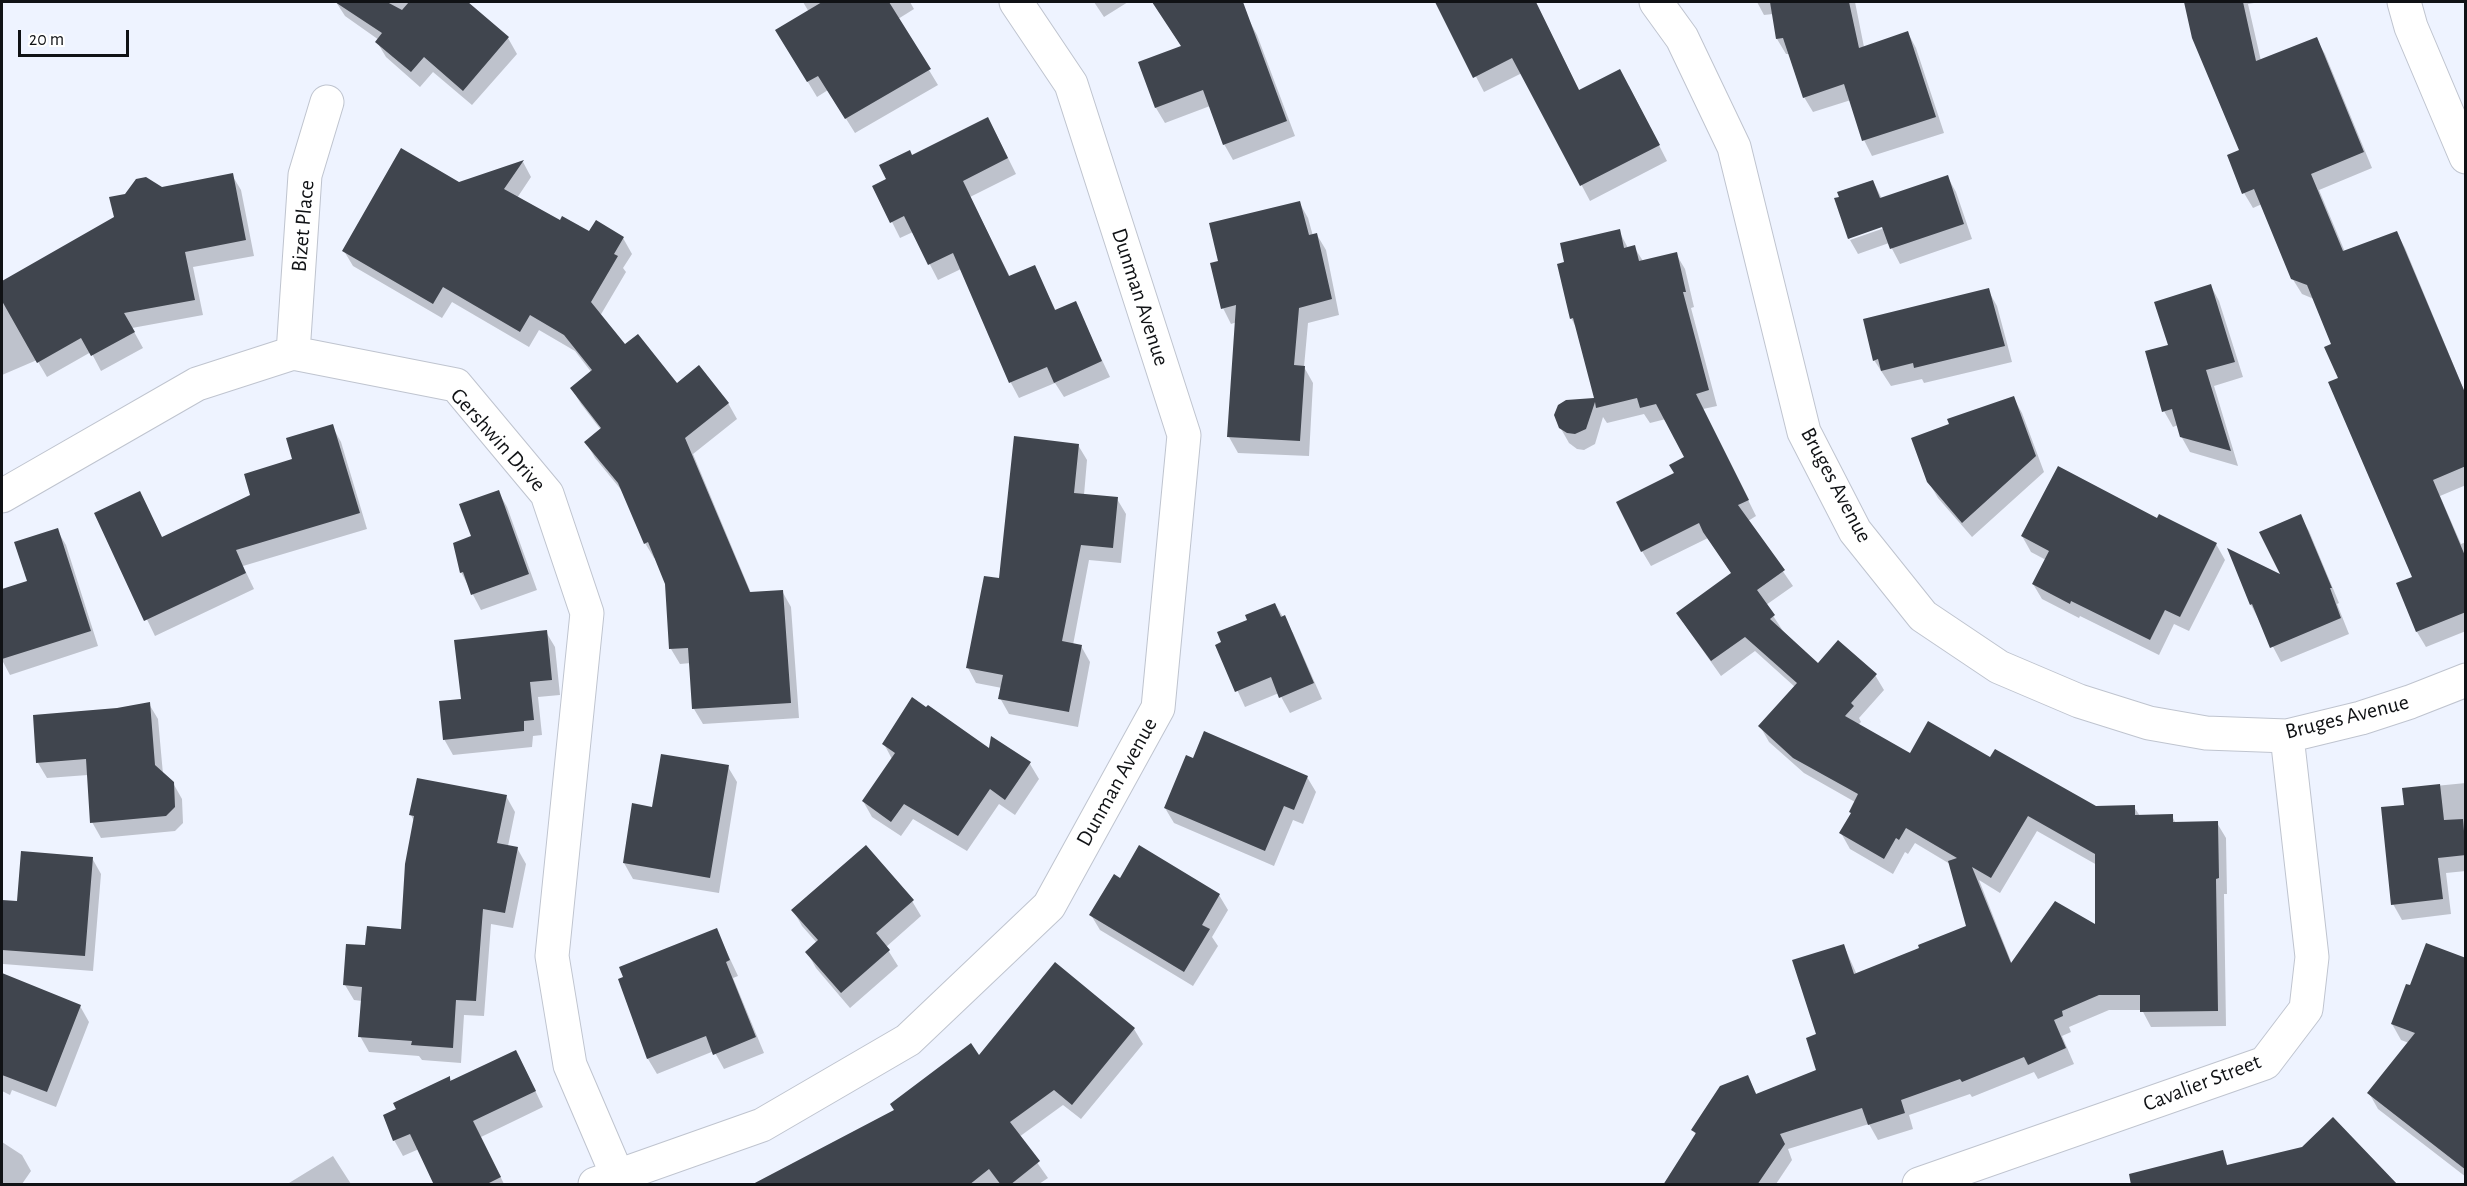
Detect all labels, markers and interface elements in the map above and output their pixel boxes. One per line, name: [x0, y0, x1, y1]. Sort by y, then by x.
scale bar: [21, 18, 132, 56]
text: 20 m: [29, 31, 64, 49]
street label: Bizet Place: [286, 179, 320, 273]
street label: Dunman Avenue: [1105, 225, 1175, 369]
street label: Gershwin Drive: [445, 383, 551, 497]
street label: Bruges Avenue: [1795, 423, 1877, 547]
street label: Bruges Avenue: [2282, 689, 2412, 745]
street label: Dunman Avenue: [1071, 713, 1163, 851]
street label: Cavalier Street: [2139, 1048, 2265, 1118]

